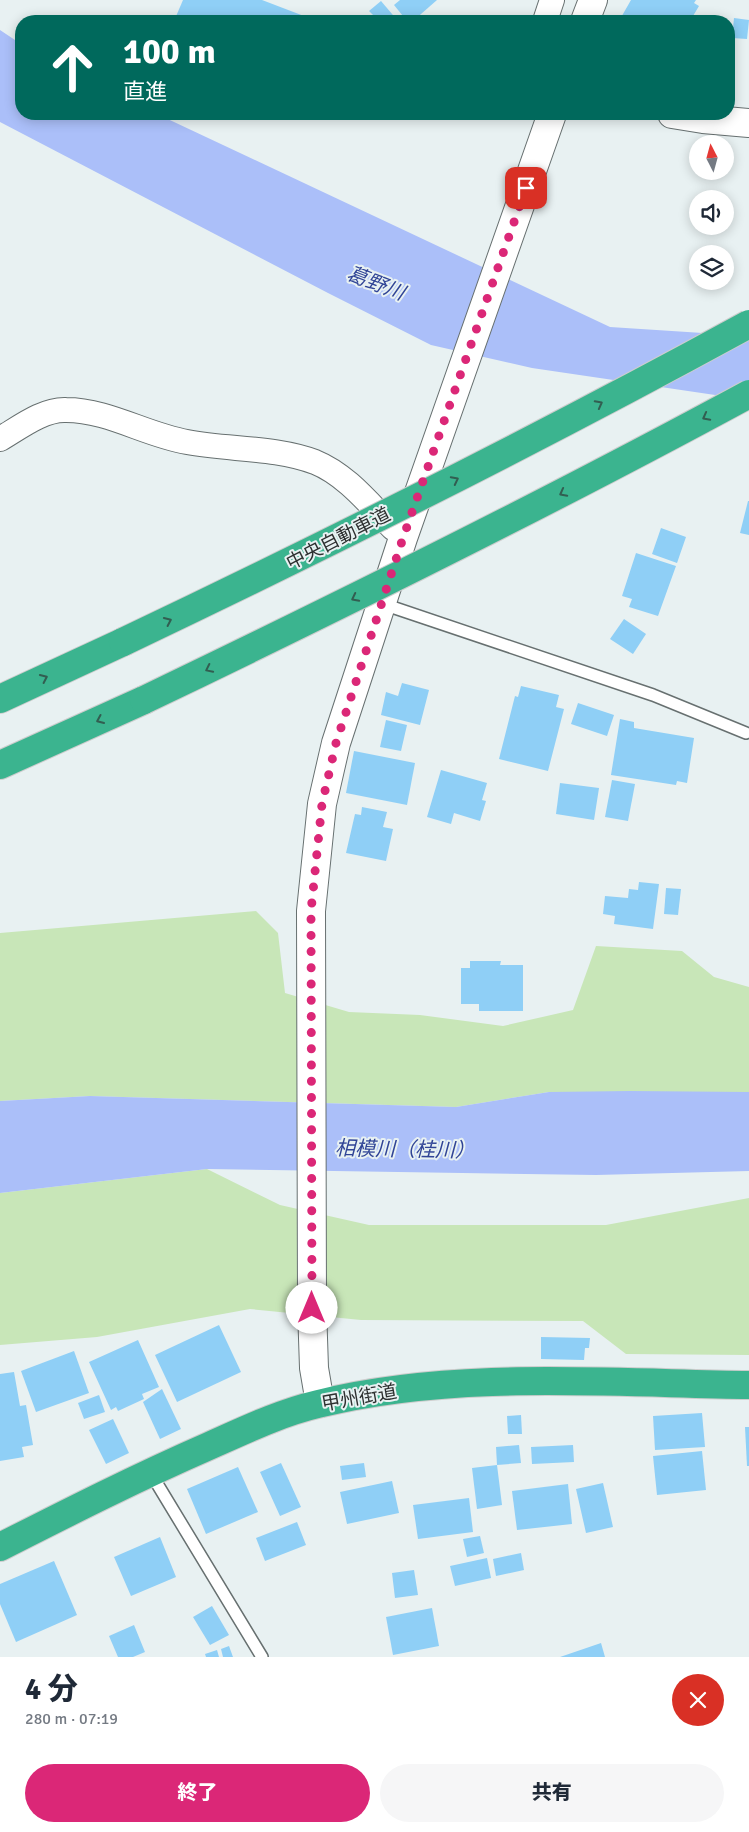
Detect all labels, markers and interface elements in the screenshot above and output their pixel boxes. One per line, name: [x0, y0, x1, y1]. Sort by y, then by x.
text: 100 m: [123, 30, 216, 73]
icon: ahead: [40, 35, 105, 100]
text: 直進: [123, 78, 167, 105]
north arrow: [689, 135, 734, 180]
map controls: [689, 135, 734, 290]
pin: [505, 167, 547, 209]
icon: arrive: [512, 174, 540, 202]
button: sound: [689, 190, 734, 235]
button: layers: [689, 245, 734, 290]
water label: 葛野川: [343, 261, 410, 307]
one-way arrow: [593, 400, 602, 410]
one-way arrow: [702, 411, 711, 421]
one-way arrow: [449, 476, 458, 486]
one-way arrow: [559, 487, 568, 497]
street label: 中央自動車道: [282, 502, 395, 575]
one-way arrow: [351, 592, 360, 602]
one-way arrow: [162, 617, 171, 627]
one-way arrow: [205, 663, 214, 673]
one-way arrow: [39, 674, 48, 685]
one-way arrow: [96, 714, 105, 724]
water label: 相模川（桂川）: [335, 1136, 475, 1163]
position arrow: [285, 1281, 337, 1333]
street label: 甲州街道: [320, 1380, 399, 1416]
text: 4 分: [25, 1671, 78, 1708]
button: close: [672, 1674, 724, 1726]
text: 280 m · 07:19: [25, 1709, 118, 1729]
button: 終了: [25, 1764, 370, 1822]
button: 共有: [380, 1764, 724, 1822]

